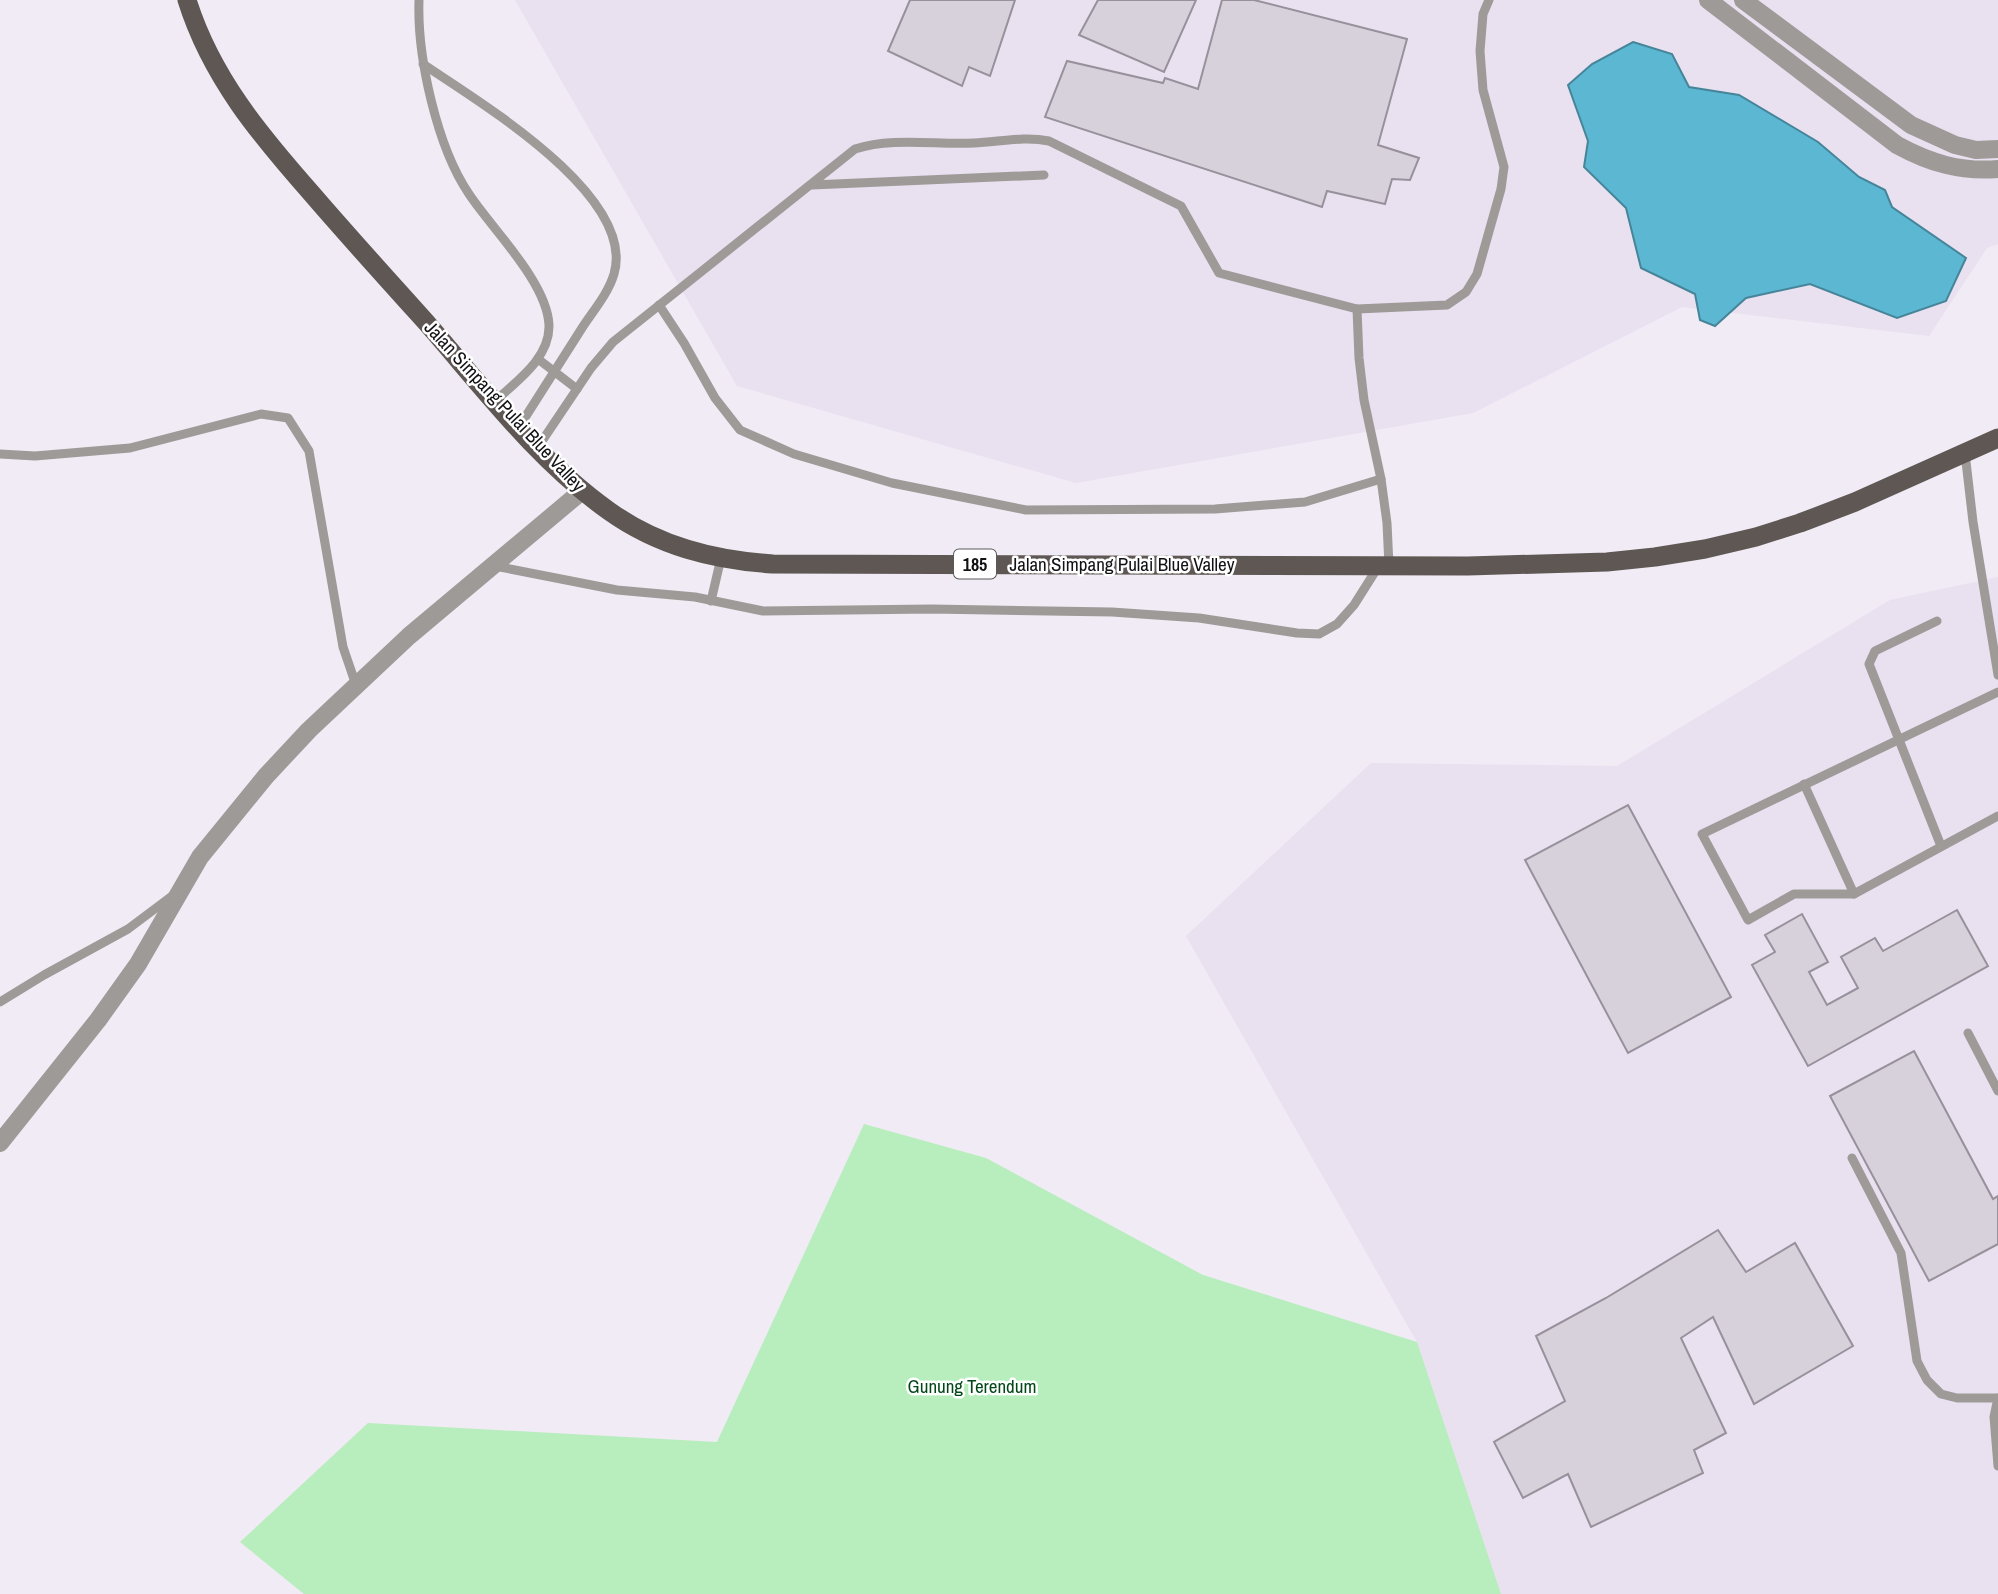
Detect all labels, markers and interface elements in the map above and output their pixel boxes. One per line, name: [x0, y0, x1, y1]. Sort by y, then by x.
street label: Jalan Simpang Pulai Blue Valley: [419, 315, 591, 497]
road number: 185: [954, 550, 996, 578]
street label: Jalan Simpang Pulai Blue Valley: [1010, 551, 1235, 577]
park label: Gunung Terendum: [908, 1373, 1036, 1399]

